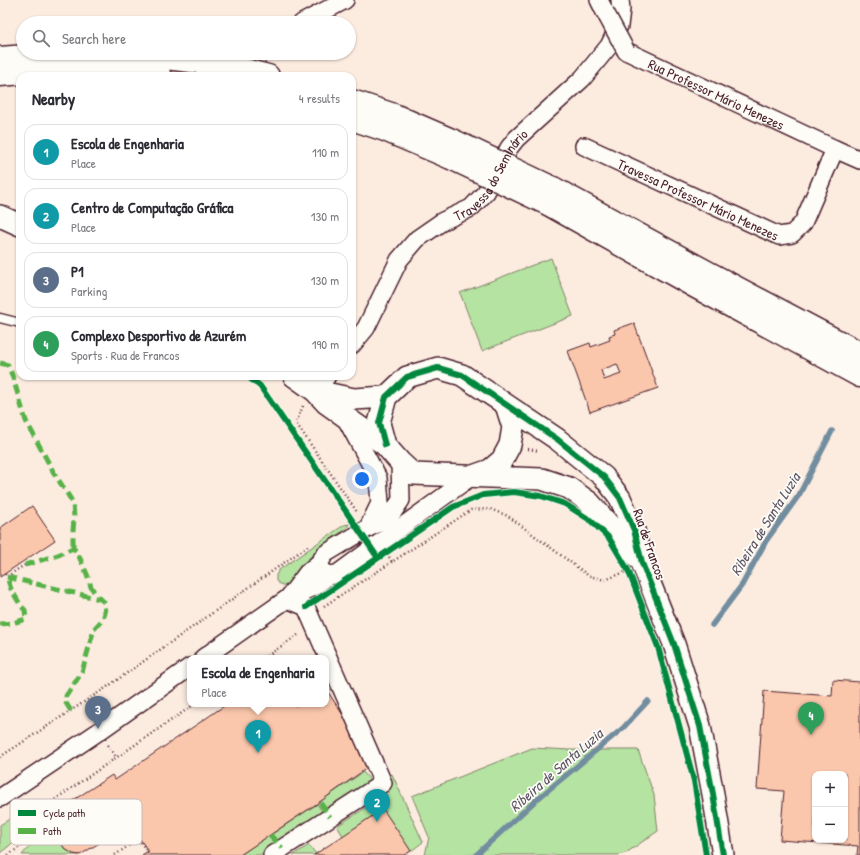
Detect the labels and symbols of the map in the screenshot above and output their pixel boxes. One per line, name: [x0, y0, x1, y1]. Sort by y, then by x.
street label: Rua Professor Mário Menezes: [645, 53, 788, 134]
street label: Travessa do Seminário: [450, 124, 531, 224]
street label: Travessa Professor Mário Menezes: [615, 153, 782, 244]
water label: Ribeira de Santa Luzia: [725, 467, 806, 579]
your location: [352, 469, 372, 489]
street label: Rua de Francos: [629, 506, 671, 582]
pin: 3: [85, 696, 111, 729]
pin: 4: [798, 702, 824, 735]
pin: 1: [245, 720, 271, 753]
water label: Ribeira de Santa Luzia: [505, 722, 609, 816]
pin: 2: [364, 789, 390, 822]
legend: [10, 799, 142, 845]
text: Cycle path: [43, 806, 86, 820]
text: Path: [43, 824, 61, 838]

